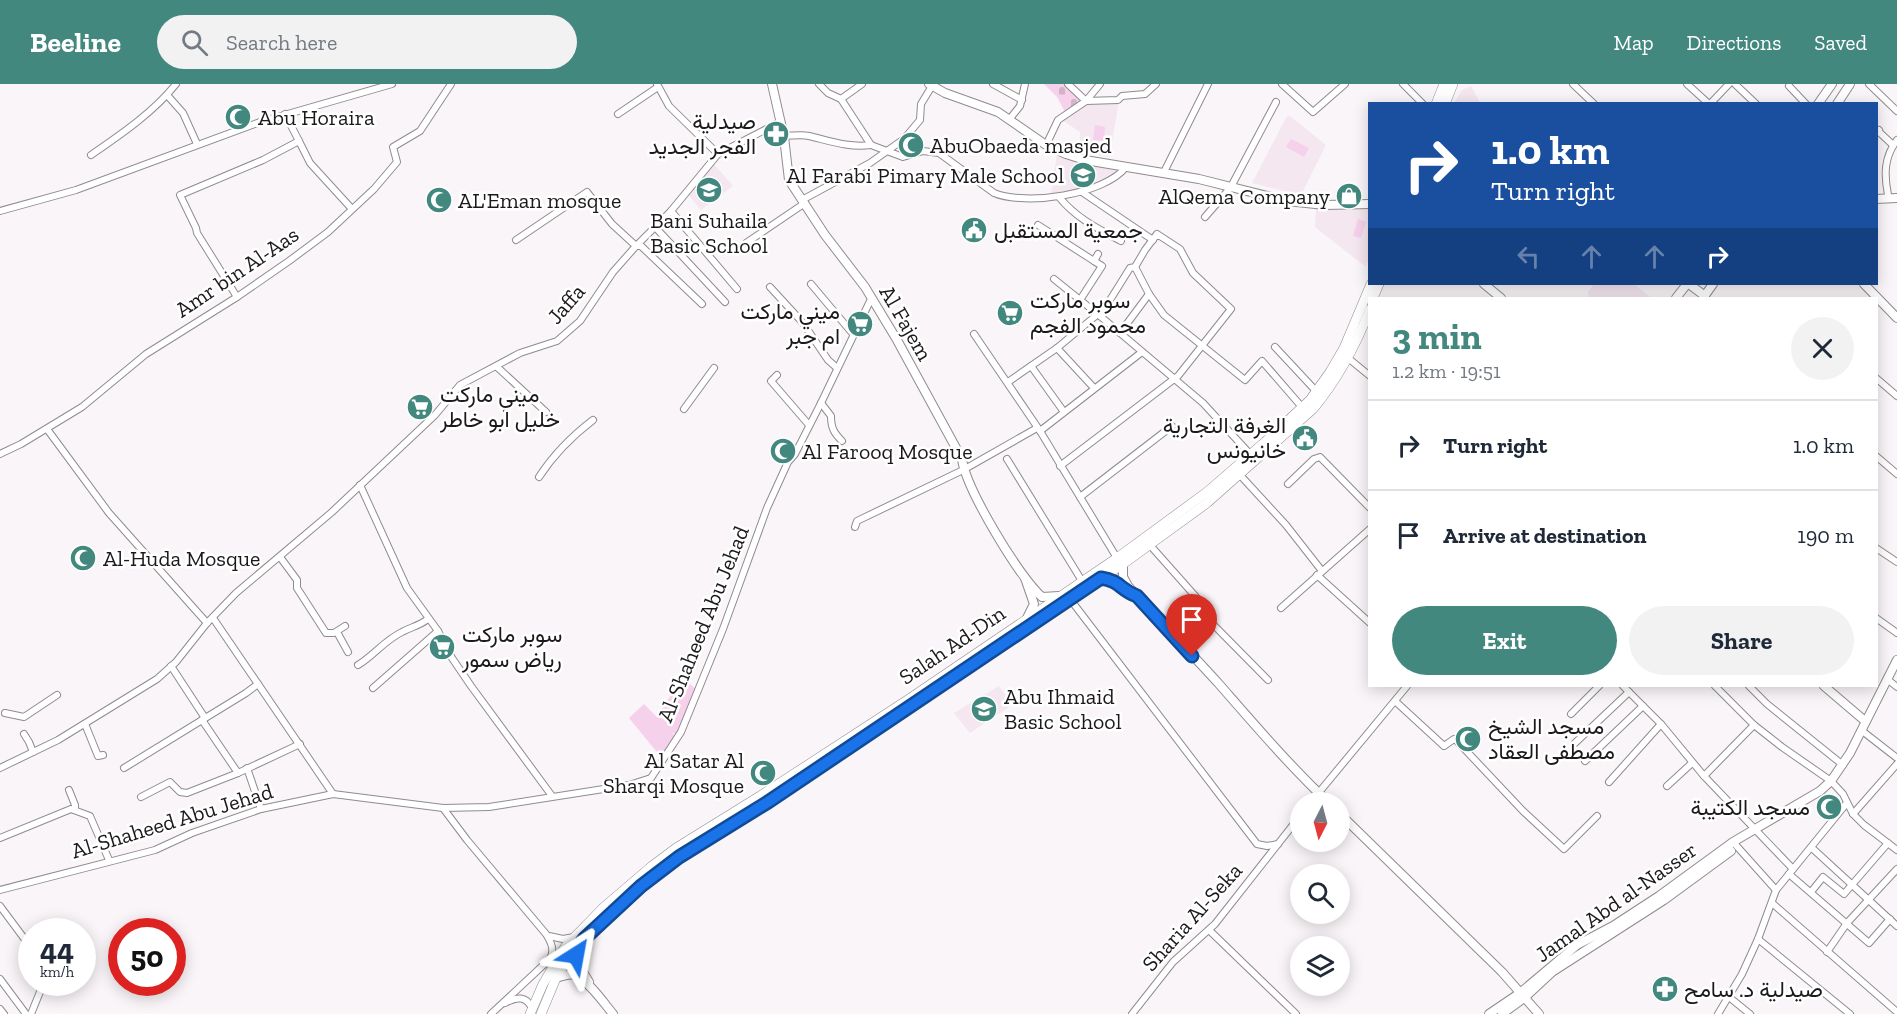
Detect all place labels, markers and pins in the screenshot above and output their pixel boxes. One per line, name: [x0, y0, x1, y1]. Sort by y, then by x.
mosque icon: Abu Horaira: [223, 102, 253, 132]
place label: Abu Horaira: [258, 104, 375, 131]
place label: صيدلية الفجر الجديد: [648, 108, 756, 160]
pharmacy icon: صيدلية الفجر الجديد: [761, 119, 791, 149]
mosque icon: AbuObaeda masjed: [896, 130, 926, 160]
place label: AbuObaeda masjed: [930, 132, 1112, 159]
school or university icon: Al Farabi Pimary Male School: [1068, 160, 1098, 190]
place label: Al Farabi Pimary Male School: [787, 162, 1064, 189]
school or university icon: Bani Suhaila Basic School: [694, 175, 724, 205]
shop icon: AlQema Company: [1334, 181, 1364, 211]
place label: AlQema Company: [1158, 183, 1331, 210]
mosque icon: AL'Eman mosque: [424, 185, 454, 215]
place label: AL'Eman mosque: [458, 187, 621, 214]
place label: Bani Suhaila Basic School: [650, 207, 768, 259]
public building icon: جمعية المستقبل: [959, 215, 989, 245]
place label: جمعية المستقبل: [994, 217, 1143, 244]
place label: سوبر ماركت محمود الفجم: [1030, 287, 1146, 340]
place label: ميني ماركت ام جبر: [740, 298, 840, 351]
supermarket icon: سوبر ماركت محمود الفجم: [995, 298, 1025, 328]
supermarket icon: ميني ماركت ام جبر: [845, 309, 875, 339]
place label: ميني ماركت خليل ابو خاطر: [439, 381, 560, 433]
supermarket icon: ميني ماركت خليل ابو خاطر: [405, 392, 435, 422]
place label: الغرفة التجارية خانيونس: [1163, 412, 1286, 464]
public building icon: الغرفة التجارية خانيونس: [1290, 423, 1320, 453]
mosque icon: Al Farooq Mosque: [768, 436, 798, 466]
place label: Al Farooq Mosque: [802, 438, 973, 465]
mosque icon: Al-Huda Mosque: [68, 543, 98, 573]
place label: Al-Huda Mosque: [103, 545, 260, 572]
pin: [1166, 594, 1217, 656]
place label: سوبر ماركت رياض سمور: [461, 621, 562, 673]
supermarket icon: سوبر ماركت رياض سمور: [427, 632, 457, 662]
place label: Abu Ihmaid Basic School: [1004, 683, 1122, 735]
school or university icon: Abu Ihmaid Basic School: [969, 694, 999, 724]
place label: مسجد الشيخ مصطفى العقاد: [1488, 713, 1615, 765]
mosque icon: مسجد الشيخ مصطفى العقاد: [1453, 724, 1483, 754]
place label: Al Satar Al Sharqi Mosque: [603, 747, 744, 799]
mosque icon: Al Satar Al Sharqi Mosque: [748, 758, 778, 788]
mosque icon: مسجد الكتيبة: [1814, 792, 1844, 822]
place label: مسجد الكتيبة: [1690, 794, 1810, 821]
pharmacy icon: صيدلية د. سامح: [1650, 974, 1680, 1004]
place label: صيدلية د. سامح: [1684, 976, 1823, 1004]

